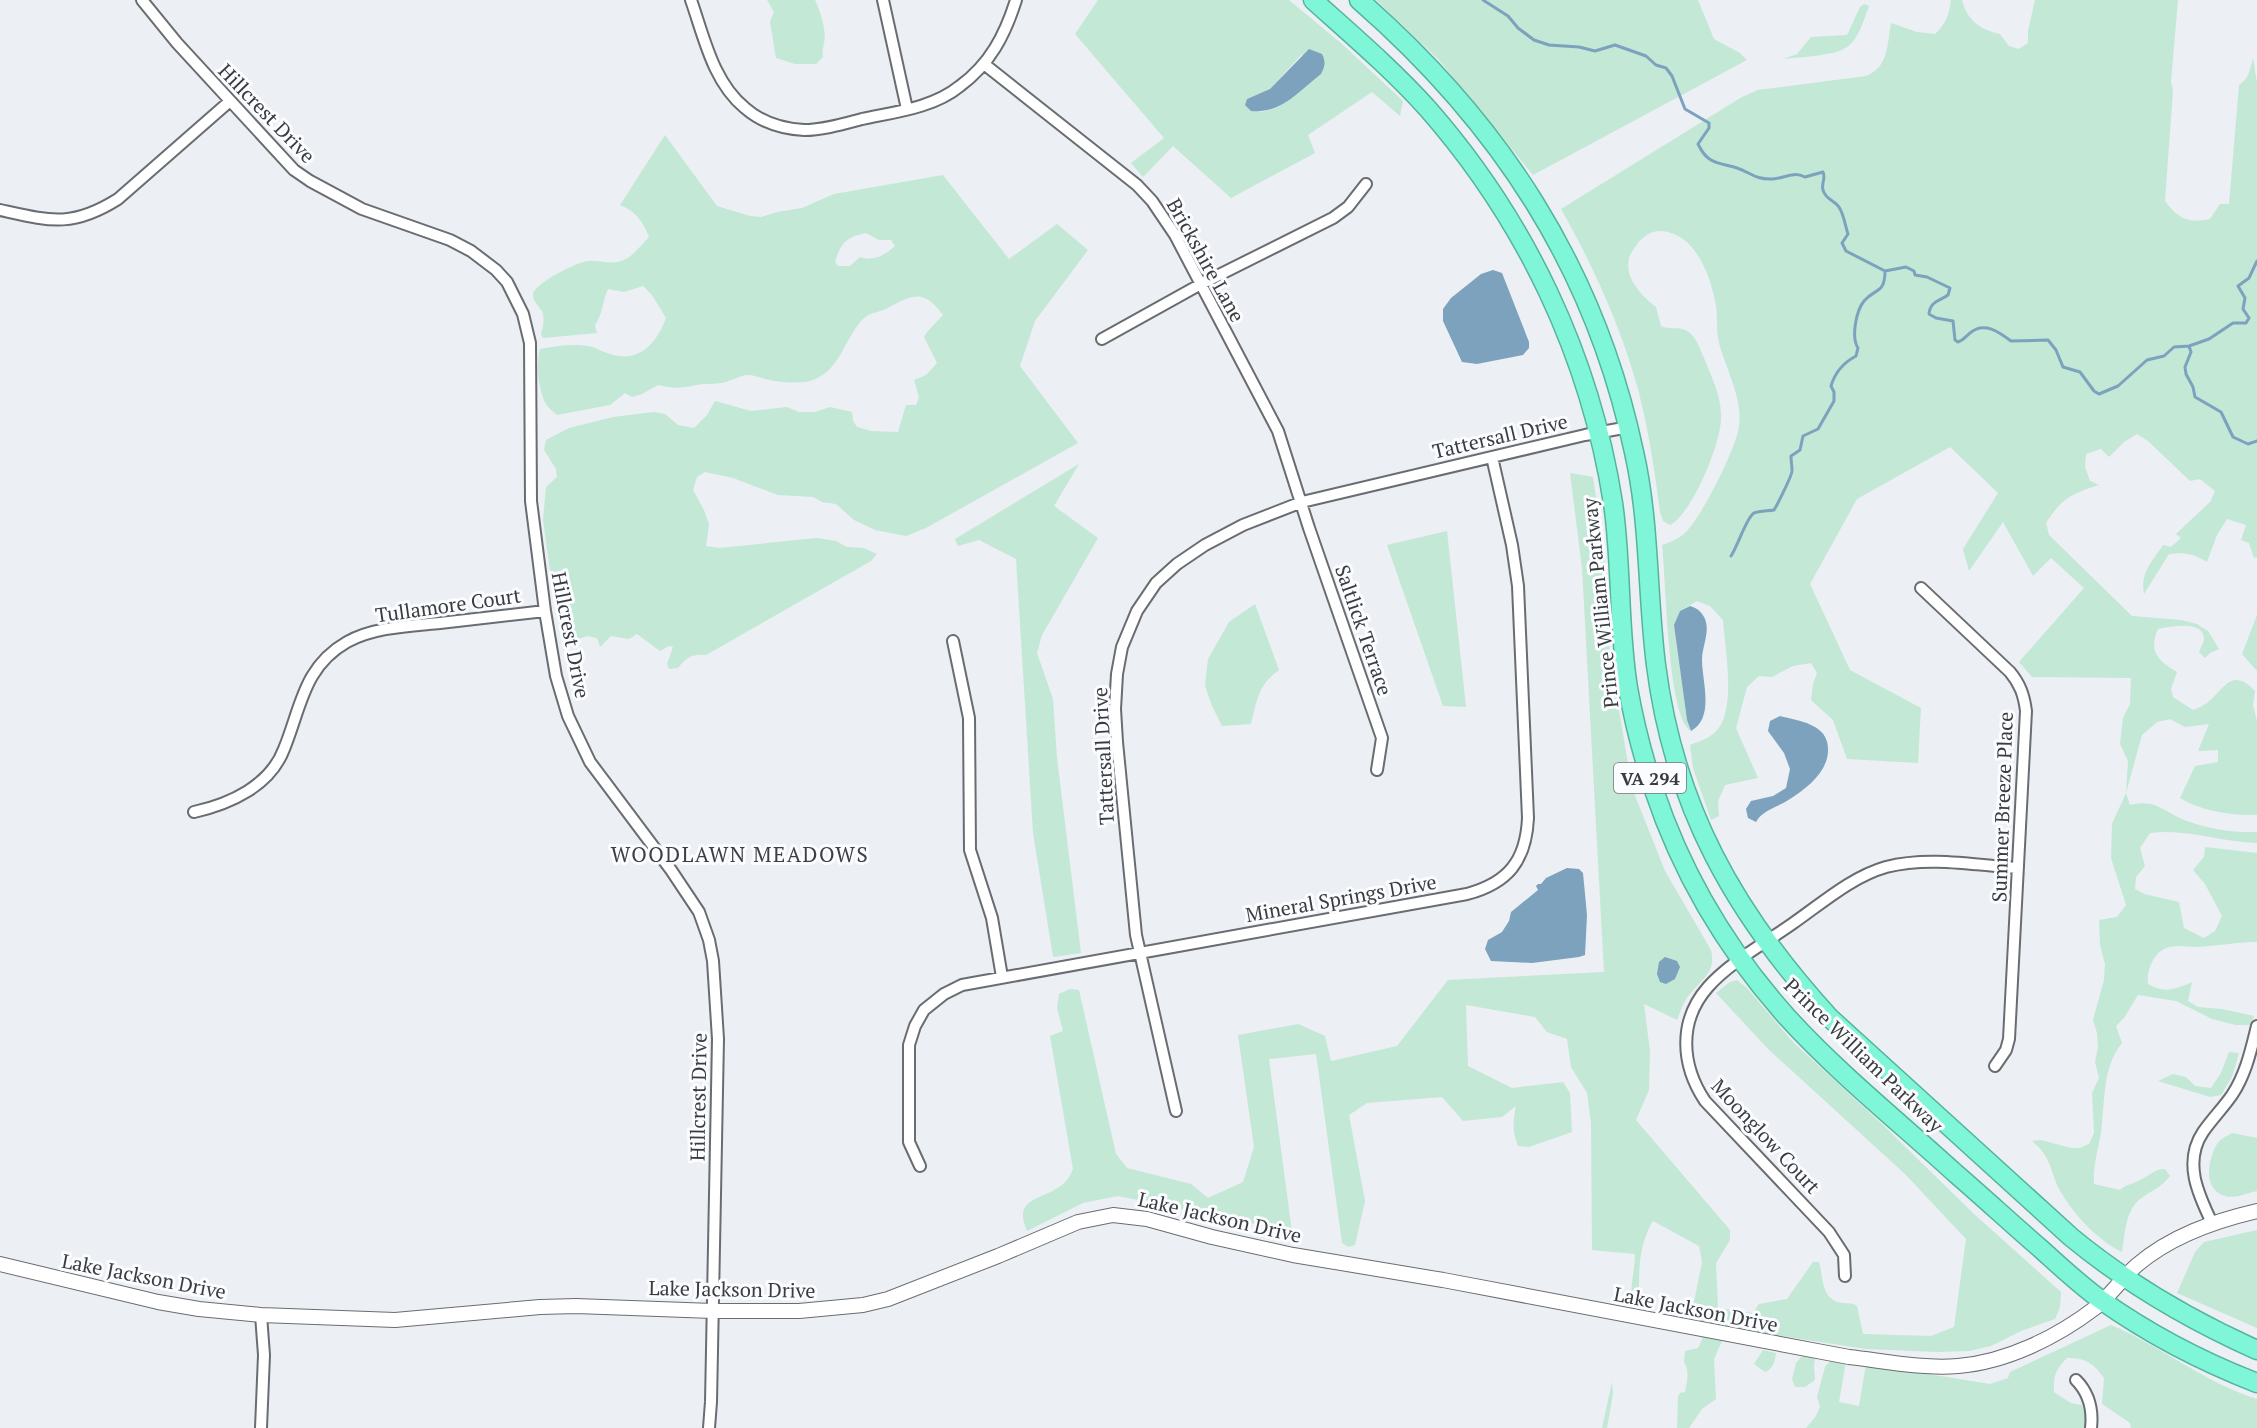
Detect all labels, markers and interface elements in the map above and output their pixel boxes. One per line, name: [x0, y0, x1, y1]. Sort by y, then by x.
street label: Hillcrest Drive: [213, 57, 321, 169]
street label: Brickshire Lane: [1161, 193, 1251, 327]
street label: Tattersall Drive: [1430, 407, 1570, 465]
street label: Prince William Parkway: [1575, 496, 1624, 709]
street label: Saltlick Terrace: [1329, 561, 1399, 699]
street label: Hillcrest Drive: [546, 569, 596, 701]
street label: Tullamore Court: [374, 581, 523, 629]
street label: Tattersall Drive: [1086, 686, 1120, 826]
street label: Summer Breeze Place: [1985, 711, 2019, 903]
road number: VA 294: [1614, 763, 1686, 793]
district label: WOODLAWN MEADOWS: [611, 840, 869, 868]
street label: Mineral Springs Drive: [1243, 868, 1439, 928]
street label: Prince William Parkway: [1779, 972, 1950, 1139]
street label: Hillcrest Drive: [683, 1033, 713, 1161]
street label: Moonglow Court: [1706, 1073, 1827, 1200]
street label: Lake Jackson Drive: [1136, 1185, 1304, 1249]
street label: Lake Jackson Drive: [60, 1247, 228, 1305]
street label: Lake Jackson Drive: [648, 1274, 816, 1304]
street label: Lake Jackson Drive: [1612, 1280, 1780, 1338]

